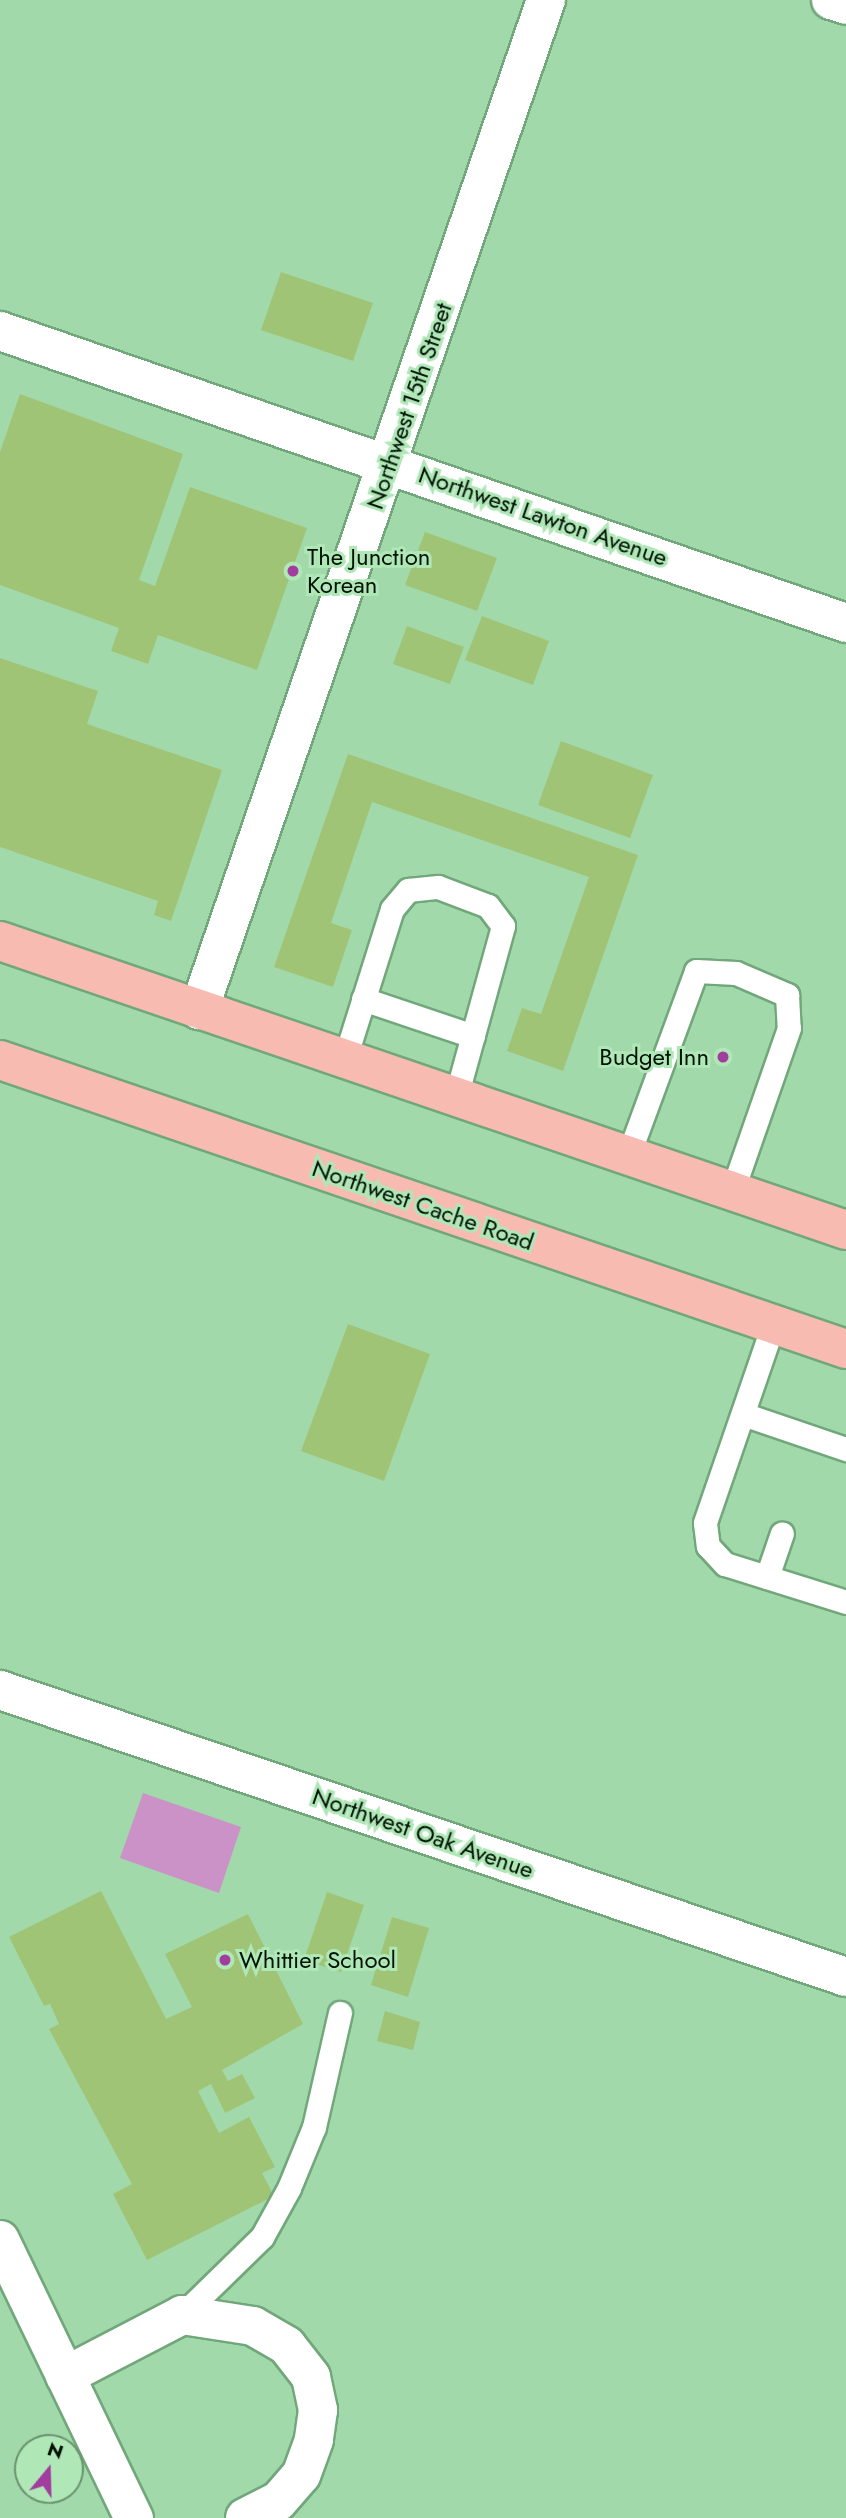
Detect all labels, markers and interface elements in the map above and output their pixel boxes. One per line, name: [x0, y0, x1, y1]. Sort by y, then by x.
street label: Northwest 15th Street: [360, 299, 458, 513]
street label: Northwest Lawton Avenue: [415, 460, 671, 572]
place label: The Junction Korean: [307, 543, 430, 599]
marker: The Junction Korean: [285, 563, 301, 579]
place label: Budget Inn: [599, 1043, 709, 1071]
marker: Budget Inn: [715, 1049, 731, 1065]
street label: Northwest Cache Road: [308, 1154, 538, 1256]
street label: Northwest Oak Avenue: [309, 1782, 537, 1884]
place label: Whittier School: [239, 1946, 396, 1974]
marker: Whittier School: [217, 1952, 233, 1968]
north arrow: [14, 2434, 84, 2504]
text: N: [44, 2435, 67, 2466]

